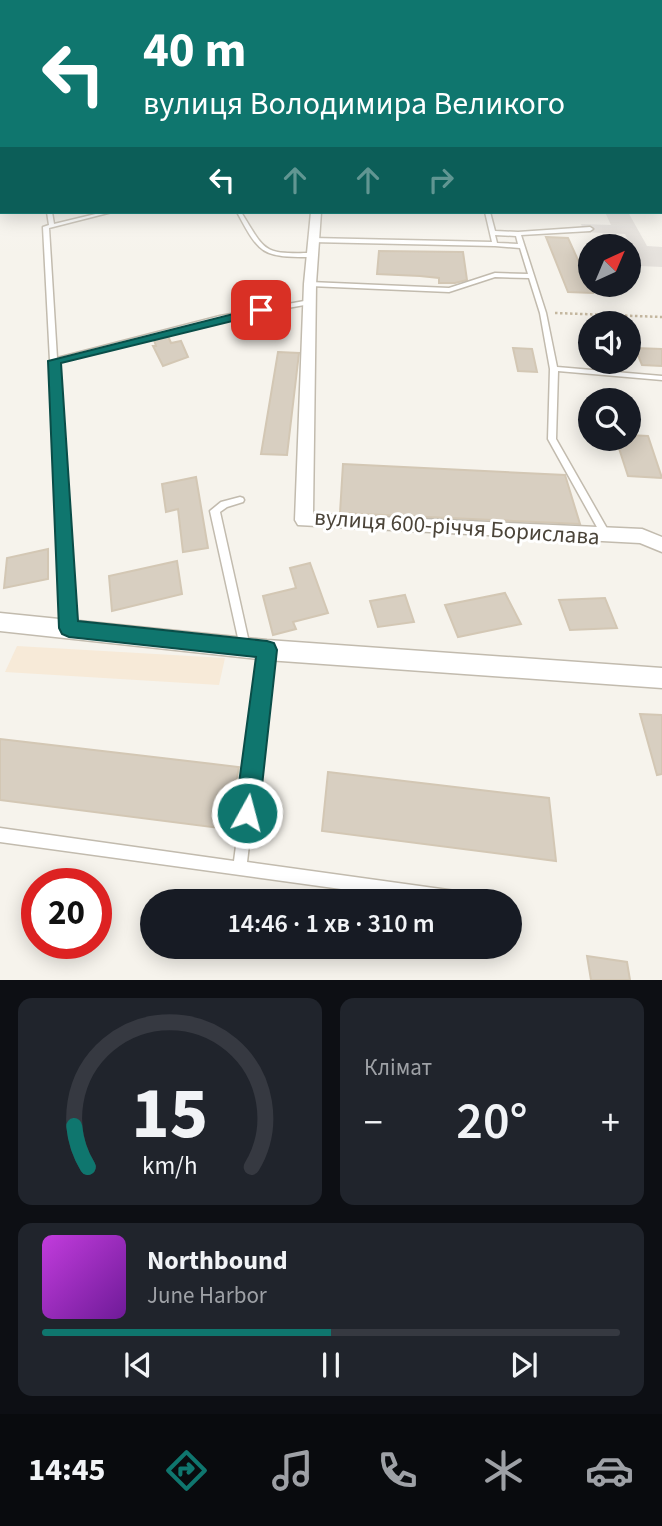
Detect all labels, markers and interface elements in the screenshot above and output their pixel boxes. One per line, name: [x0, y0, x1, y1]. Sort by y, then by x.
text: 40 m: [143, 16, 247, 86]
icon: left: [28, 28, 119, 119]
text: вулиця Володимира Великого: [143, 81, 565, 127]
icon: left: [203, 161, 241, 199]
icon: ahead: [276, 161, 314, 199]
icon: ahead: [349, 161, 387, 199]
icon: right: [422, 161, 460, 199]
north arrow: [578, 234, 640, 298]
map controls: [578, 234, 641, 451]
pin: [231, 280, 291, 340]
icon: arrive: [242, 291, 280, 329]
button: sound: [578, 311, 641, 374]
button: search: [578, 388, 641, 451]
street label: вулиця 600-річчя Борислава: [313, 501, 601, 553]
position arrow: [210, 776, 284, 850]
speed limit sign: 20: [21, 868, 112, 959]
text: 14:46 · 1 хв · 310 m: [227, 905, 435, 942]
text: Клімат: [364, 1051, 432, 1084]
text: 15: [132, 1063, 208, 1167]
text: 20°: [456, 1085, 528, 1159]
text: −: [364, 1096, 383, 1150]
text: +: [601, 1096, 620, 1150]
text: km/h: [142, 1148, 198, 1184]
text: Northbound: [147, 1242, 288, 1279]
text: June Harbor: [147, 1279, 267, 1312]
icon: previous: [119, 1346, 157, 1384]
icon: pause: [312, 1346, 350, 1384]
icon: next: [505, 1346, 543, 1384]
icon: directions: [162, 1446, 211, 1495]
icon: music: [268, 1446, 317, 1495]
icon: phone: [373, 1446, 422, 1495]
icon: climate: [479, 1446, 528, 1495]
icon: car: [585, 1446, 634, 1495]
text: 14:45: [28, 1447, 106, 1493]

